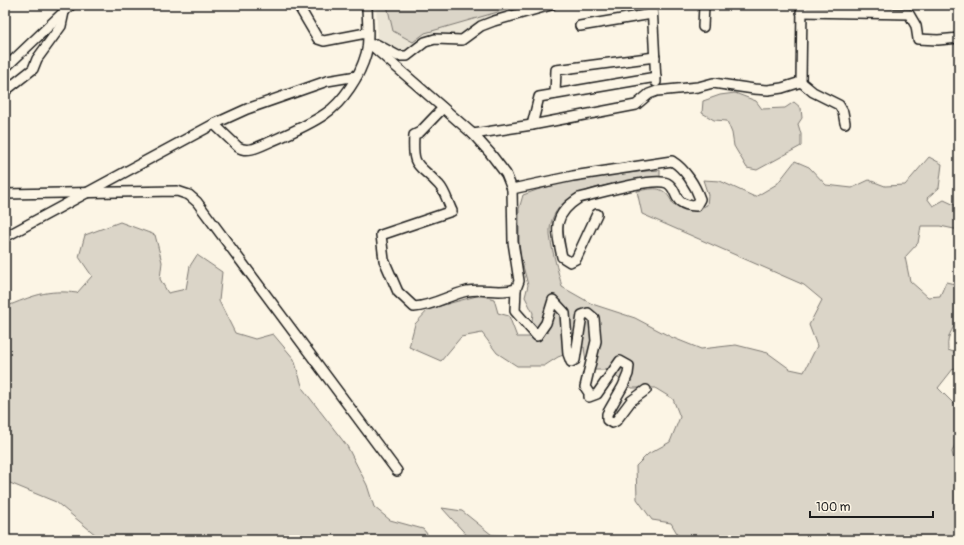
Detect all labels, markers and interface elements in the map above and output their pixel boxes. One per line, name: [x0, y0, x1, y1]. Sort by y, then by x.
scale bar: [810, 493, 933, 519]
text: 100 m: [816, 500, 851, 515]

